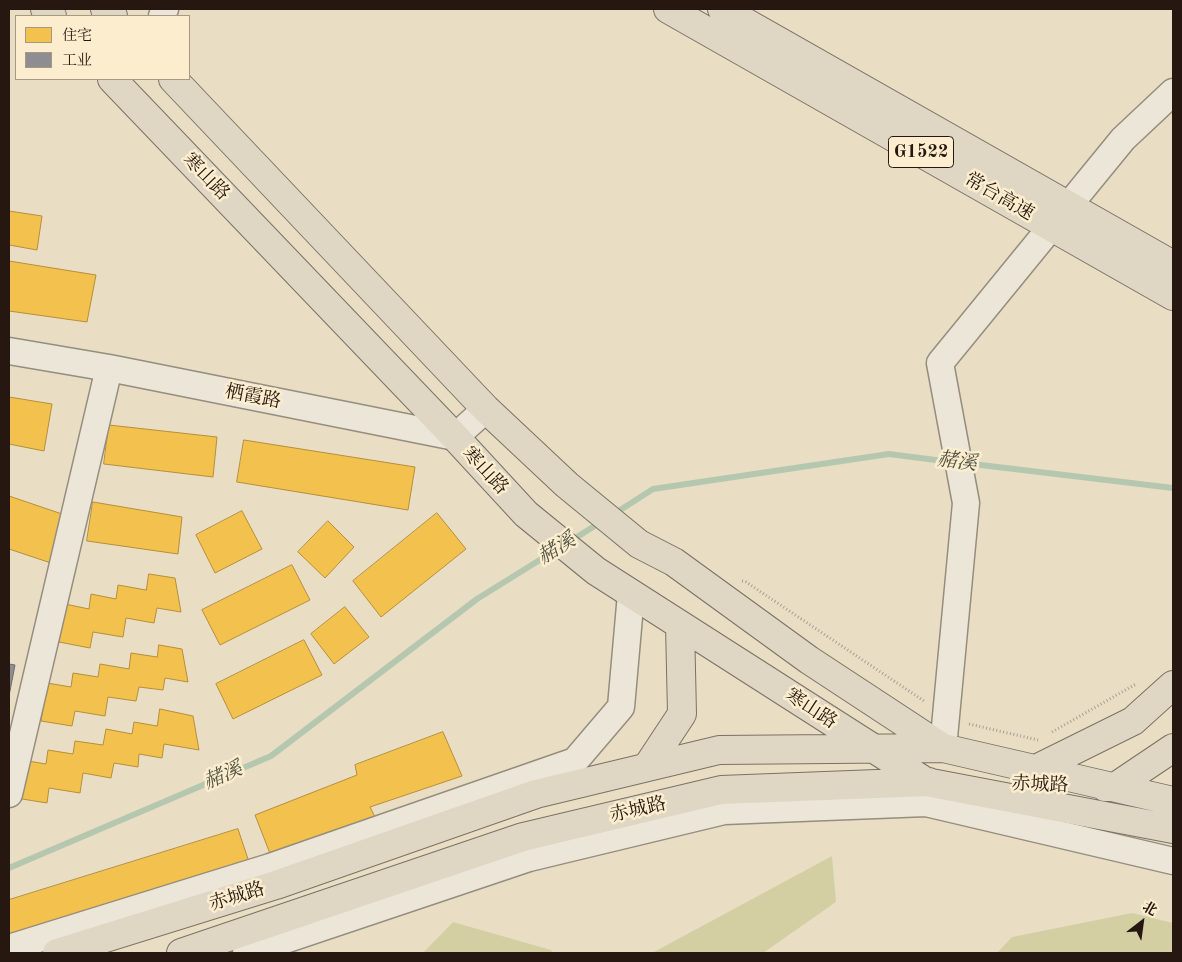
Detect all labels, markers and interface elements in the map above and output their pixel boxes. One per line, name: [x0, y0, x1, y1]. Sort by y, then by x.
legend: [15, 15, 190, 80]
text: 住宅: [62, 29, 92, 44]
text: 工业: [62, 54, 92, 69]
road number: G1522: [888, 136, 954, 168]
street label: 寒山路: [178, 149, 234, 205]
street label: 常台高速: [960, 168, 1038, 226]
street label: 栖霞路: [223, 380, 283, 414]
street label: 寒山路: [457, 442, 513, 500]
water label: 赭溪: [936, 448, 978, 476]
water label: 赭溪: [534, 528, 580, 570]
street label: 寒山路: [781, 684, 841, 734]
water label: 赭溪: [200, 757, 246, 795]
street label: 赤城路: [1011, 773, 1069, 797]
street label: 赤城路: [608, 792, 668, 828]
street label: 赤城路: [206, 878, 268, 916]
north arrow: [1117, 897, 1167, 947]
text: 北: [1140, 899, 1159, 919]

